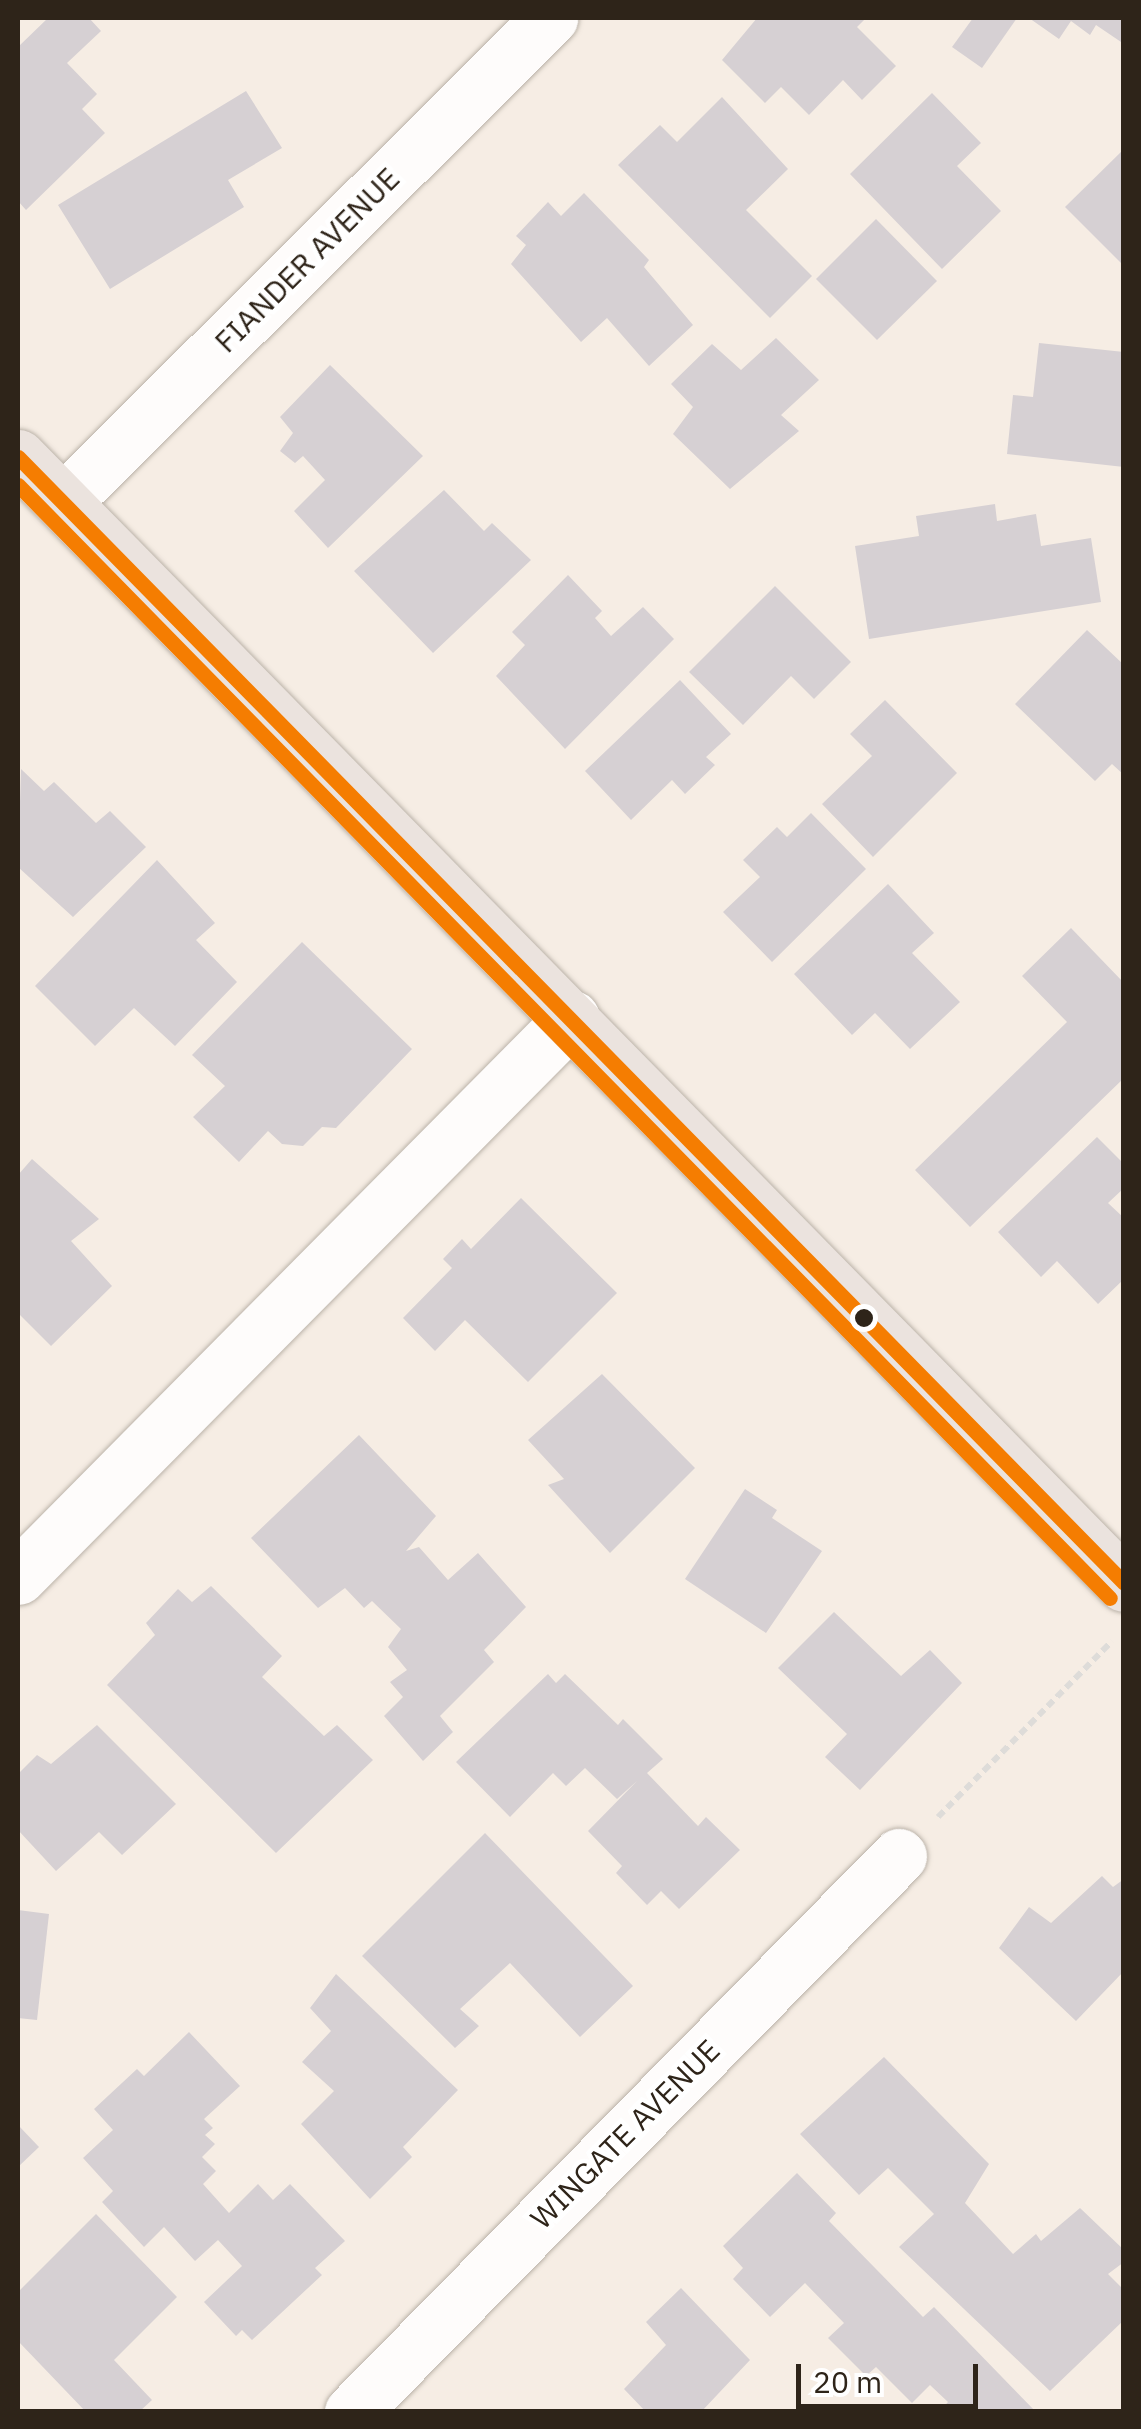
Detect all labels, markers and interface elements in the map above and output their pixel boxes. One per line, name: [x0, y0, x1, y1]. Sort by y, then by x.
street label: FIANDER AVENUE: [207, 160, 407, 360]
unlabelled marker: [854, 1308, 874, 1328]
street label: WINGATE AVENUE: [523, 2032, 727, 2236]
scale bar: [801, 2344, 984, 2406]
text: 20 m: [813, 2362, 882, 2401]

